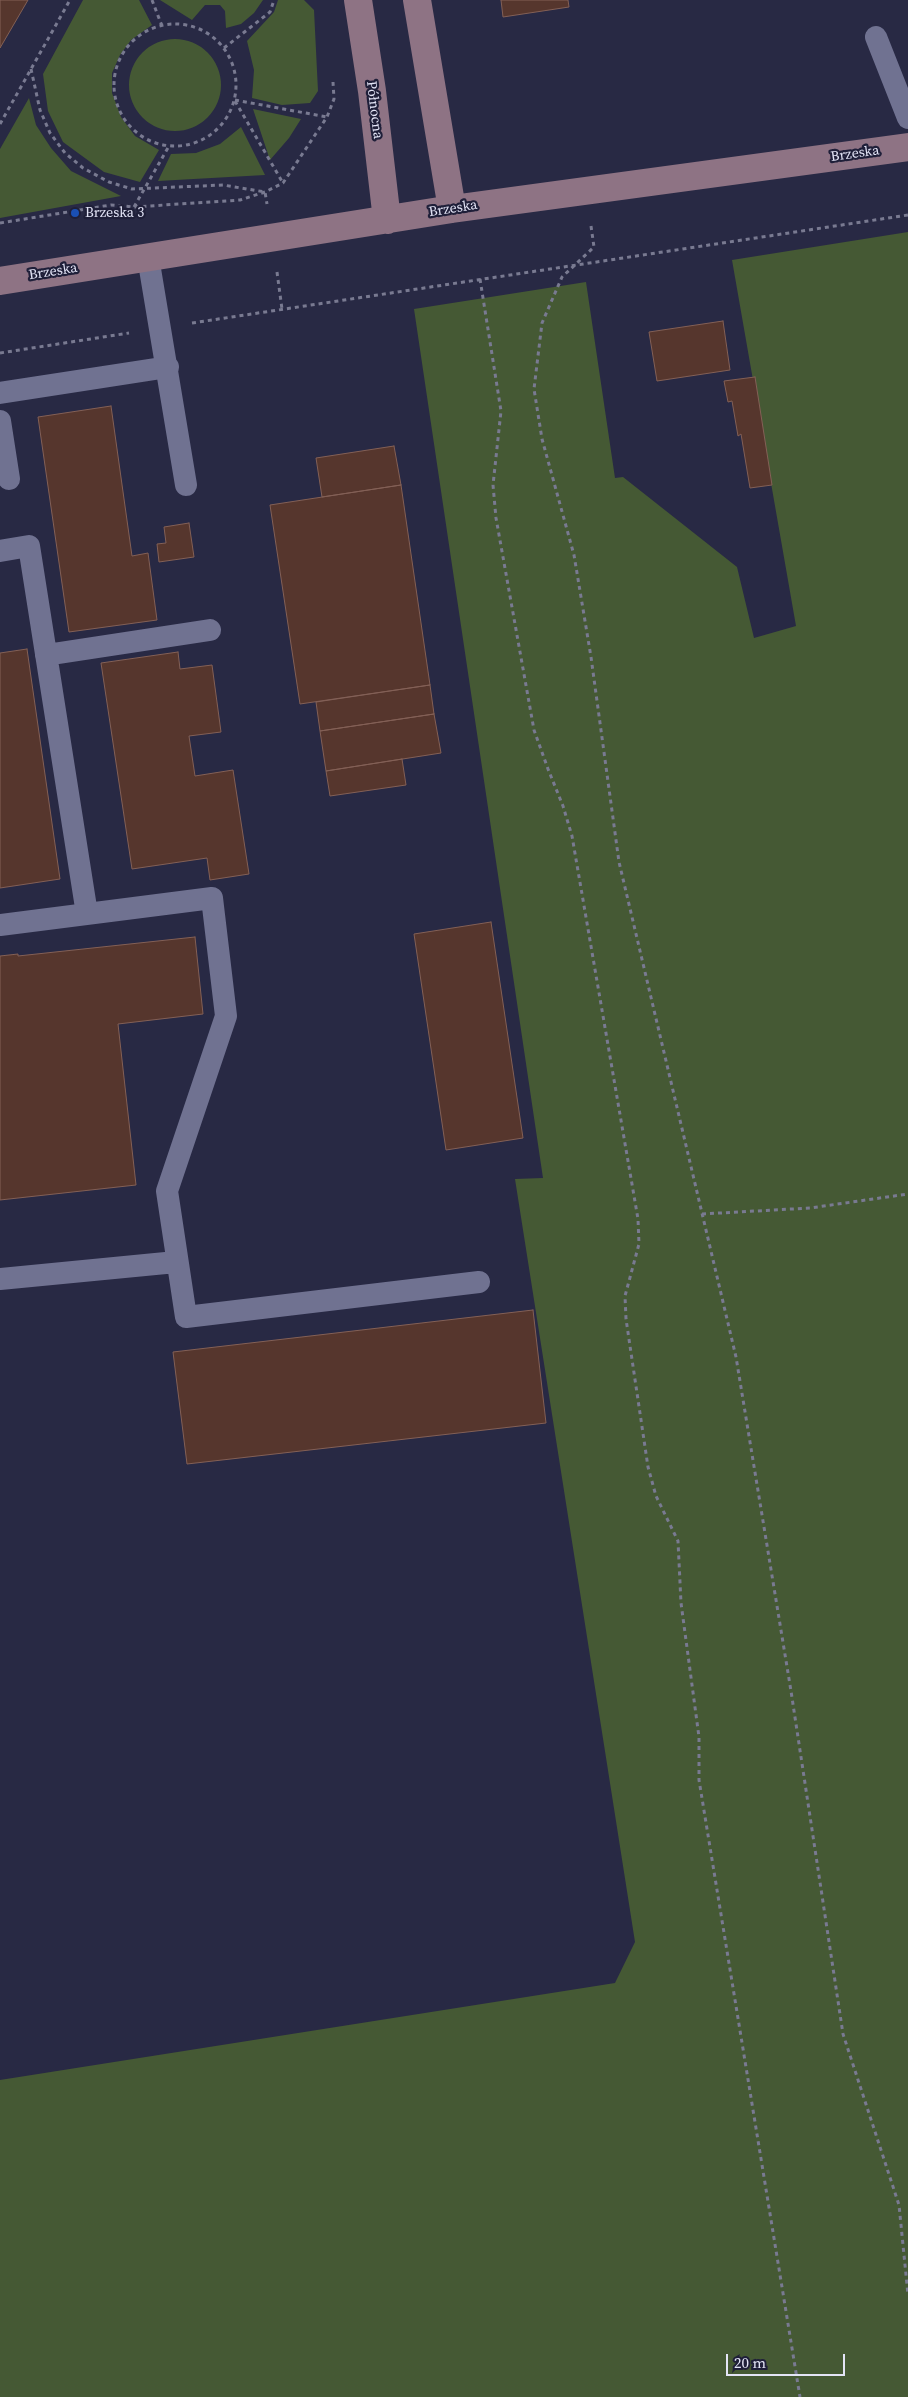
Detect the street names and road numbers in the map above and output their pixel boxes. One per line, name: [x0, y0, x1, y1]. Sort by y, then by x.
street label: Północna: [362, 80, 386, 140]
street label: Brzeska: [830, 142, 880, 166]
street label: Brzeska: [428, 197, 478, 221]
street label: Brzeska: [28, 260, 78, 284]

